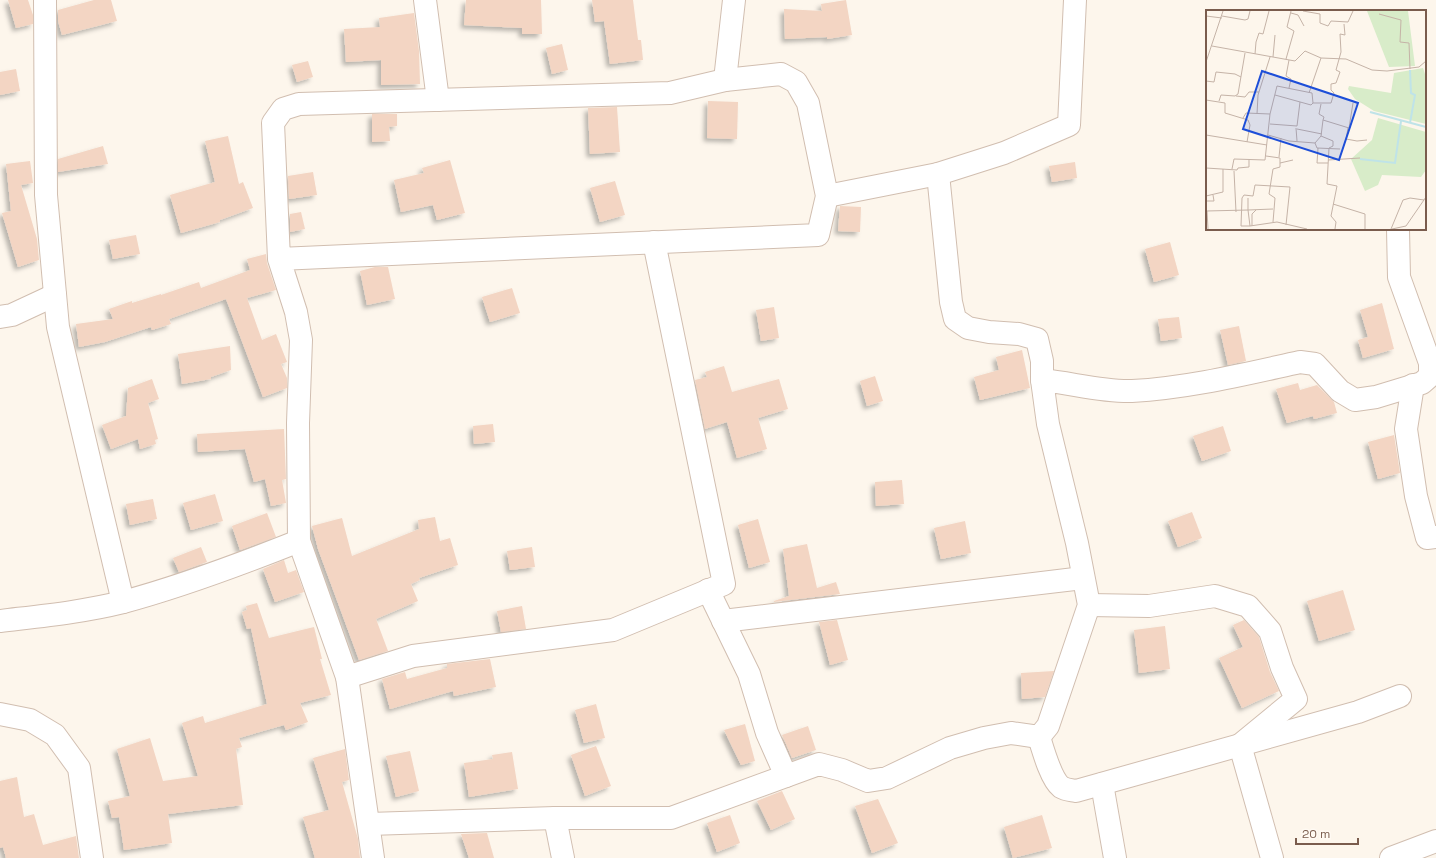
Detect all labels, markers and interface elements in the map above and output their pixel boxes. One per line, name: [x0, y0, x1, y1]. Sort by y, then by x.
inset map: [1206, 10, 1426, 230]
scale bar: [1296, 820, 1358, 846]
text: 20 m: [1302, 826, 1330, 842]

